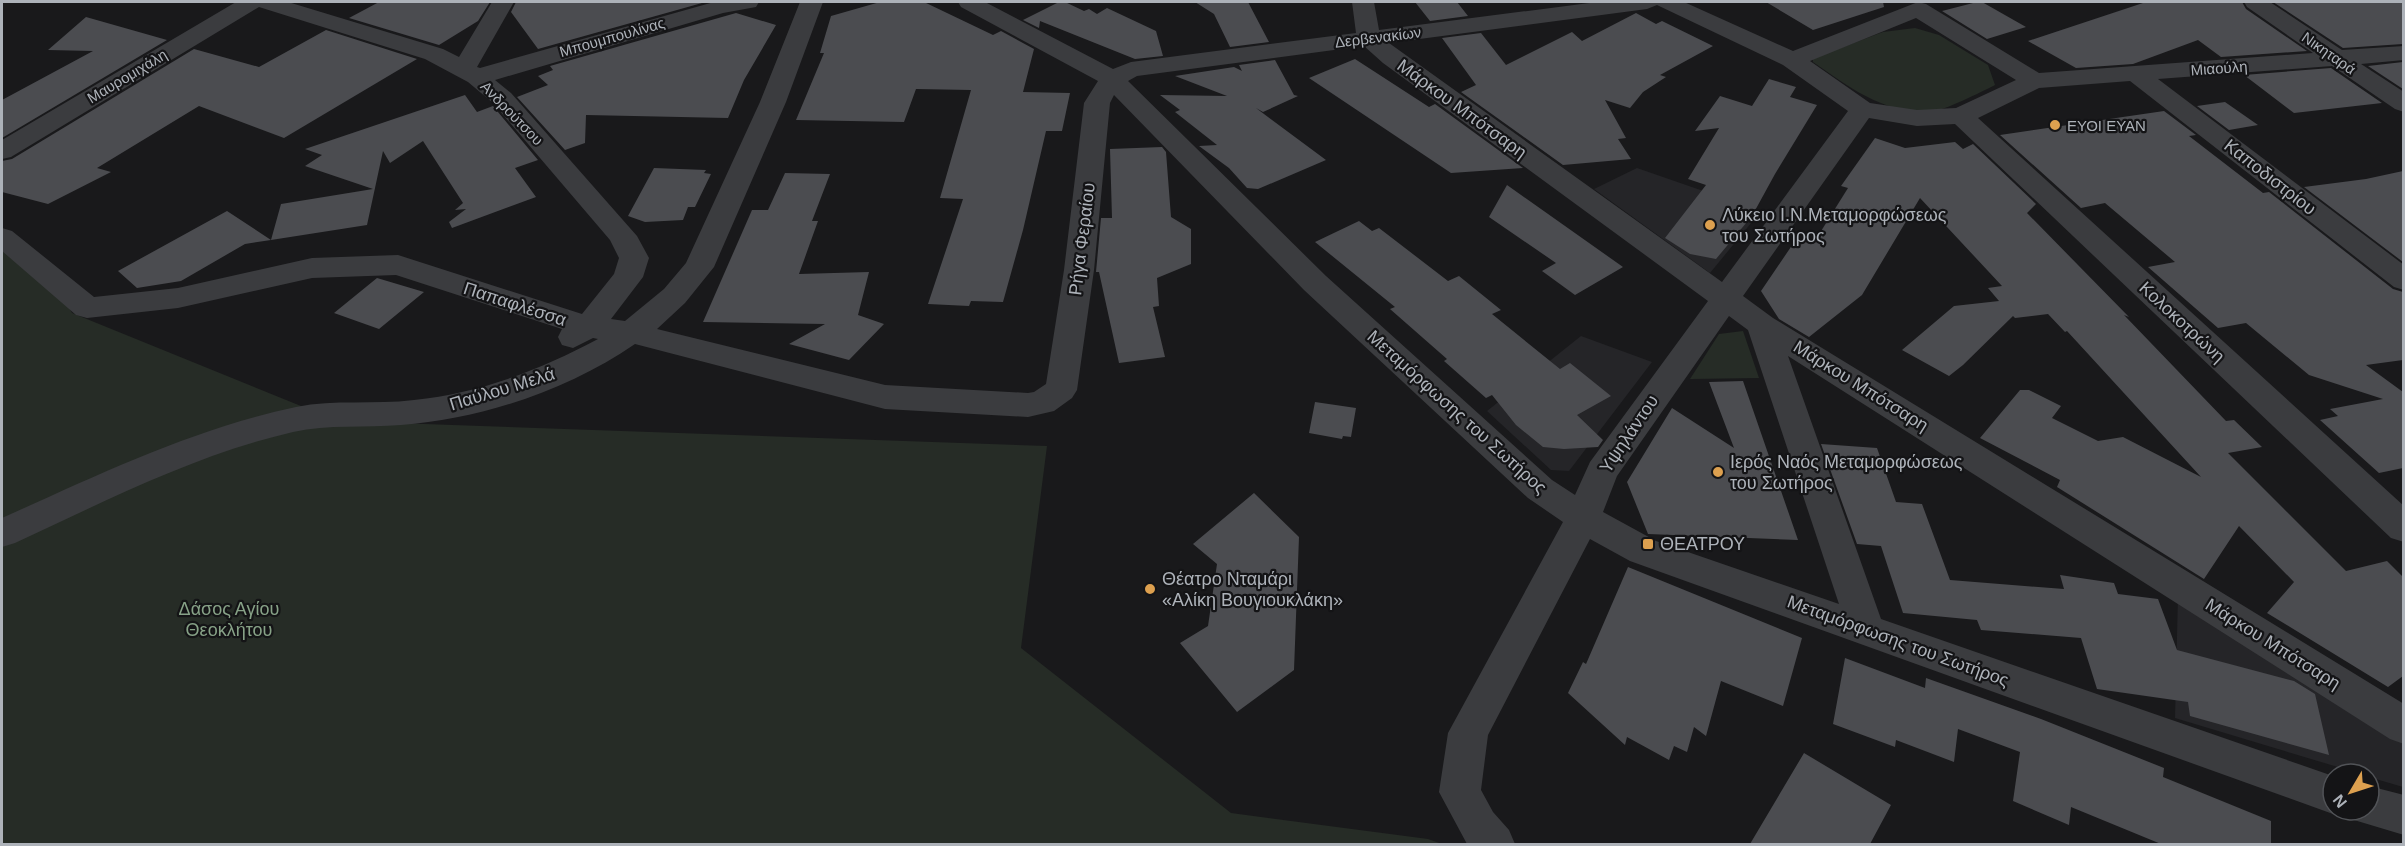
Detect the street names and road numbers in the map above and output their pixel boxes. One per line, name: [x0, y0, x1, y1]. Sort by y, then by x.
street label: Μπουμπουλίνας: [557, 14, 667, 60]
street label: Δερβενακίων: [1334, 23, 1422, 51]
street label: Νικηταρά: [2299, 28, 2359, 78]
street label: Μαυρομιχάλη: [84, 45, 170, 107]
street label: Μάρκου Μπότσαρη: [1393, 55, 1531, 163]
street label: Μιαούλη: [2190, 58, 2248, 78]
street label: Ανδρούτσου: [477, 78, 547, 148]
street label: Καποδιστρίου: [2220, 135, 2320, 219]
street label: Ρήγα Φεραίου: [1065, 182, 1099, 296]
street label: Κολοκοτρώνη: [2135, 277, 2229, 367]
street label: Παπαφλέσσα: [461, 278, 569, 330]
street label: Μεταμόρφωσης του Σωτήρος: [1363, 326, 1551, 498]
street label: Μάρκου Μπότσαρη: [1790, 336, 1932, 436]
street label: Παύλου Μελά: [447, 364, 557, 414]
street label: Υψηλάντου: [1596, 391, 1662, 477]
street label: Μεταμόρφωσης του Σωτήρος: [1785, 592, 2012, 691]
street label: Μάρκου Μπότσαρη: [2202, 594, 2344, 694]

